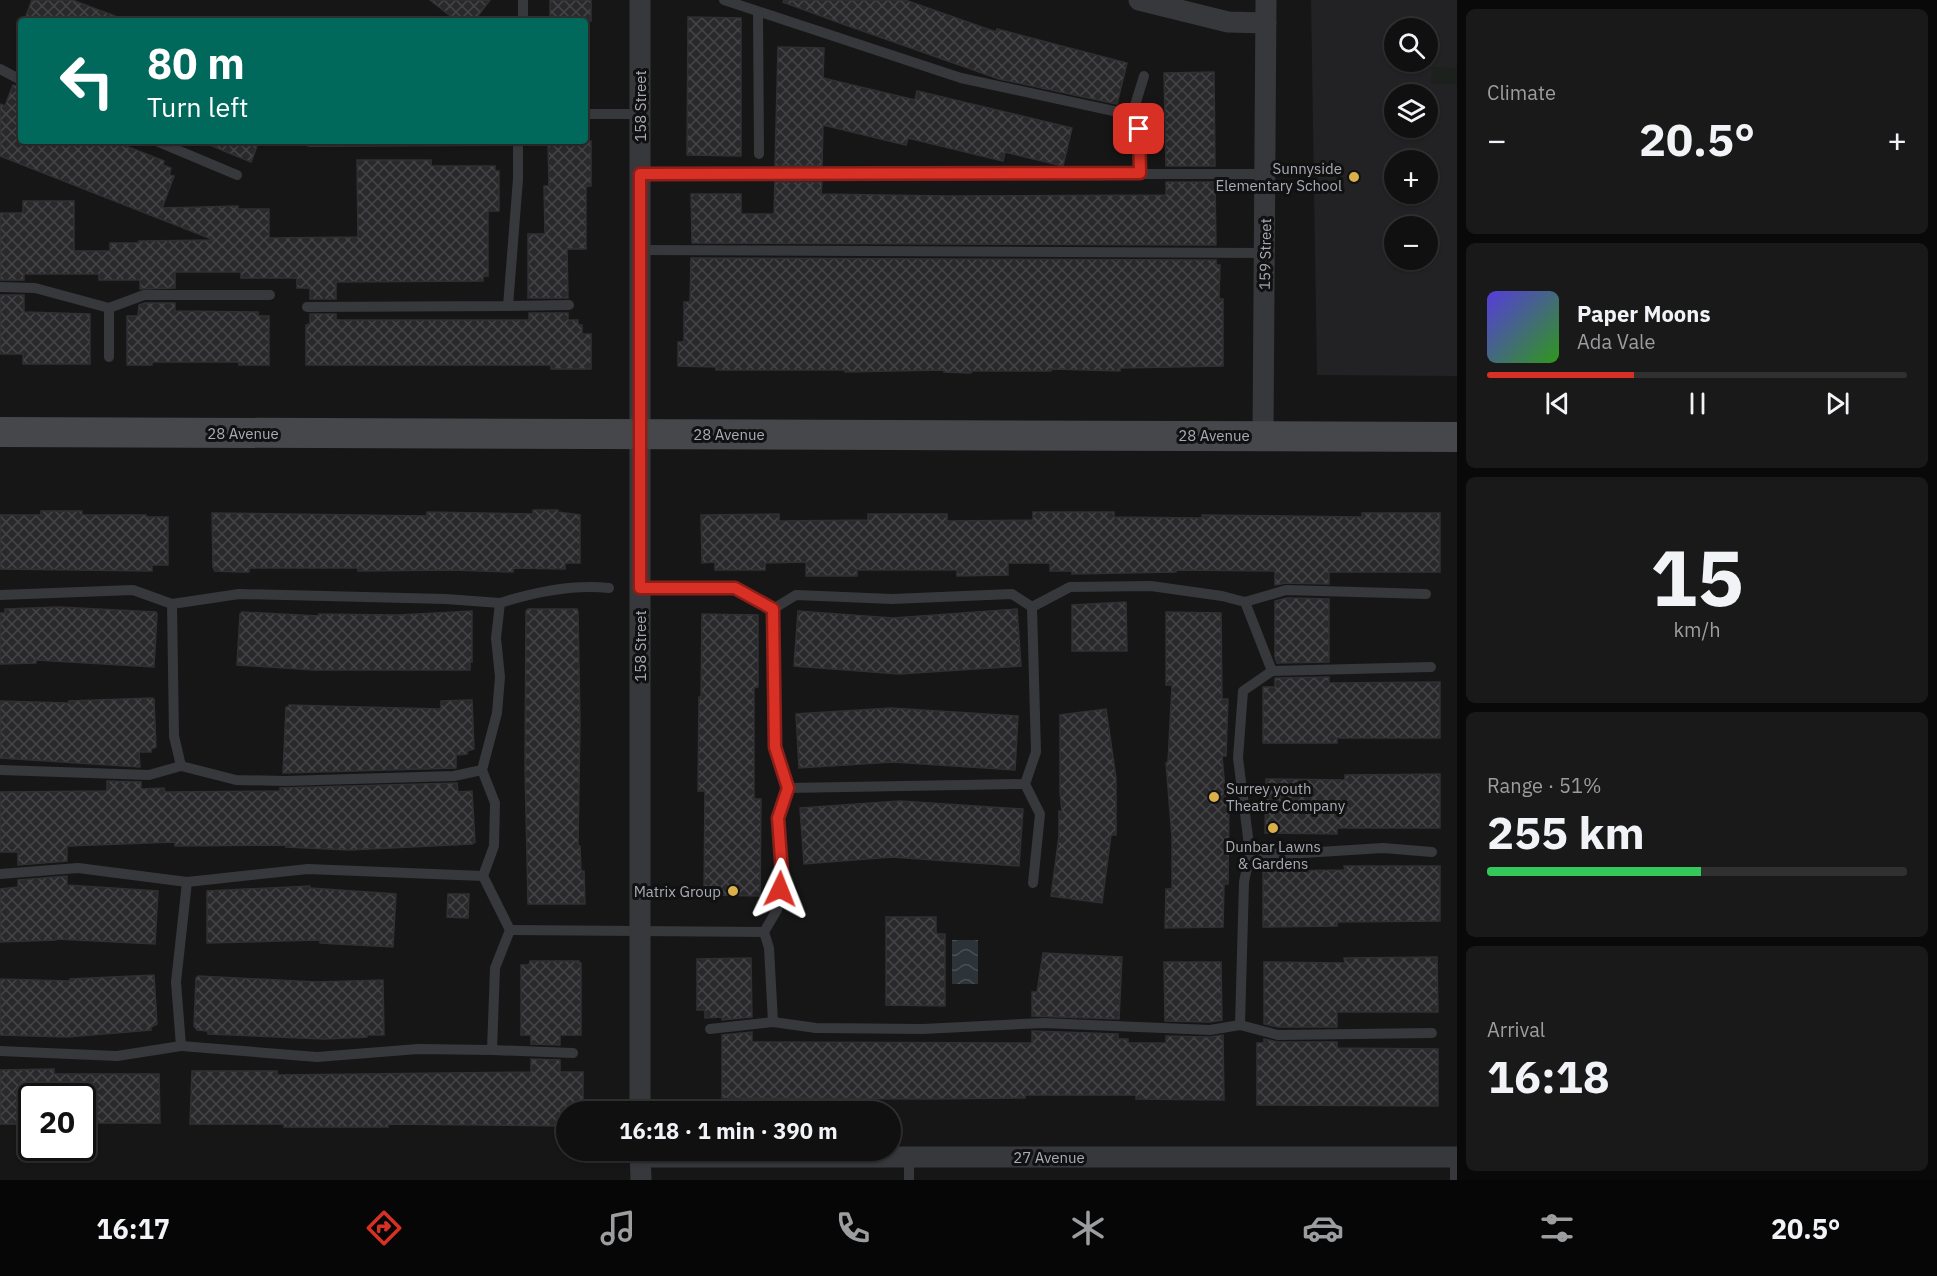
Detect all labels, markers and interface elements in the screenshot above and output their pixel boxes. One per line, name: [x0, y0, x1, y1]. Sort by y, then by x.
map controls: [1384, 18, 1438, 270]
button: search: [1384, 18, 1438, 72]
text: 80 m: [147, 36, 245, 91]
icon: left: [48, 42, 126, 120]
street label: 158 Street: [631, 70, 650, 142]
text: Climate: [1487, 79, 1556, 106]
button: layers: [1384, 84, 1438, 138]
text: Turn left: [147, 89, 248, 124]
pin: [1113, 103, 1164, 154]
text: 20.5°: [1639, 110, 1755, 168]
icon: arrive: [1122, 112, 1155, 145]
text: −: [1487, 118, 1507, 161]
text: +: [1887, 118, 1907, 161]
button: +: [1384, 150, 1438, 204]
place label: Sunnyside Elementary School: [1215, 159, 1342, 195]
marker: Sunnyside Elementary School: [1347, 170, 1361, 184]
button: −: [1384, 216, 1438, 270]
street label: 159 Street: [1255, 218, 1275, 290]
text: Paper Moons: [1577, 299, 1710, 328]
text: Ada Vale: [1577, 328, 1656, 355]
icon: previous: [1541, 387, 1574, 420]
icon: pause: [1681, 387, 1714, 420]
icon: next: [1821, 387, 1854, 420]
street label: 28 Avenue: [207, 424, 279, 443]
street label: 28 Avenue: [693, 425, 765, 444]
street label: 28 Avenue: [1178, 426, 1250, 445]
text: 15: [1650, 526, 1744, 627]
street label: 158 Street: [631, 610, 650, 682]
text: km/h: [1673, 616, 1721, 643]
text: Range · 51%: [1487, 772, 1602, 799]
place label: Surrey youth Theatre Company: [1226, 779, 1346, 815]
marker: Surrey youth Theatre Company: [1207, 790, 1221, 804]
text: 255 km: [1487, 803, 1645, 861]
marker: Dunbar Lawns & Gardens: [1266, 821, 1280, 835]
place label: Dunbar Lawns & Gardens: [1225, 837, 1321, 873]
position arrow: [748, 857, 812, 921]
place label: Matrix Group: [634, 882, 721, 901]
marker: Matrix Group: [726, 884, 740, 898]
text: Arrival: [1487, 1016, 1545, 1043]
text: 16:18: [1487, 1047, 1610, 1105]
speed limit sign: 20: [18, 1083, 96, 1161]
text: 16:18 · 1 min · 390 m: [619, 1116, 838, 1145]
street label: 27 Avenue: [1013, 1148, 1085, 1167]
icon: directions: [363, 1207, 405, 1249]
icon: music: [597, 1207, 639, 1249]
icon: phone: [832, 1207, 874, 1249]
icon: climate: [1067, 1207, 1109, 1249]
icon: car: [1302, 1207, 1344, 1249]
icon: filters: [1536, 1207, 1578, 1249]
text: 16:17: [96, 1211, 170, 1246]
text: 20.5°: [1771, 1211, 1841, 1246]

